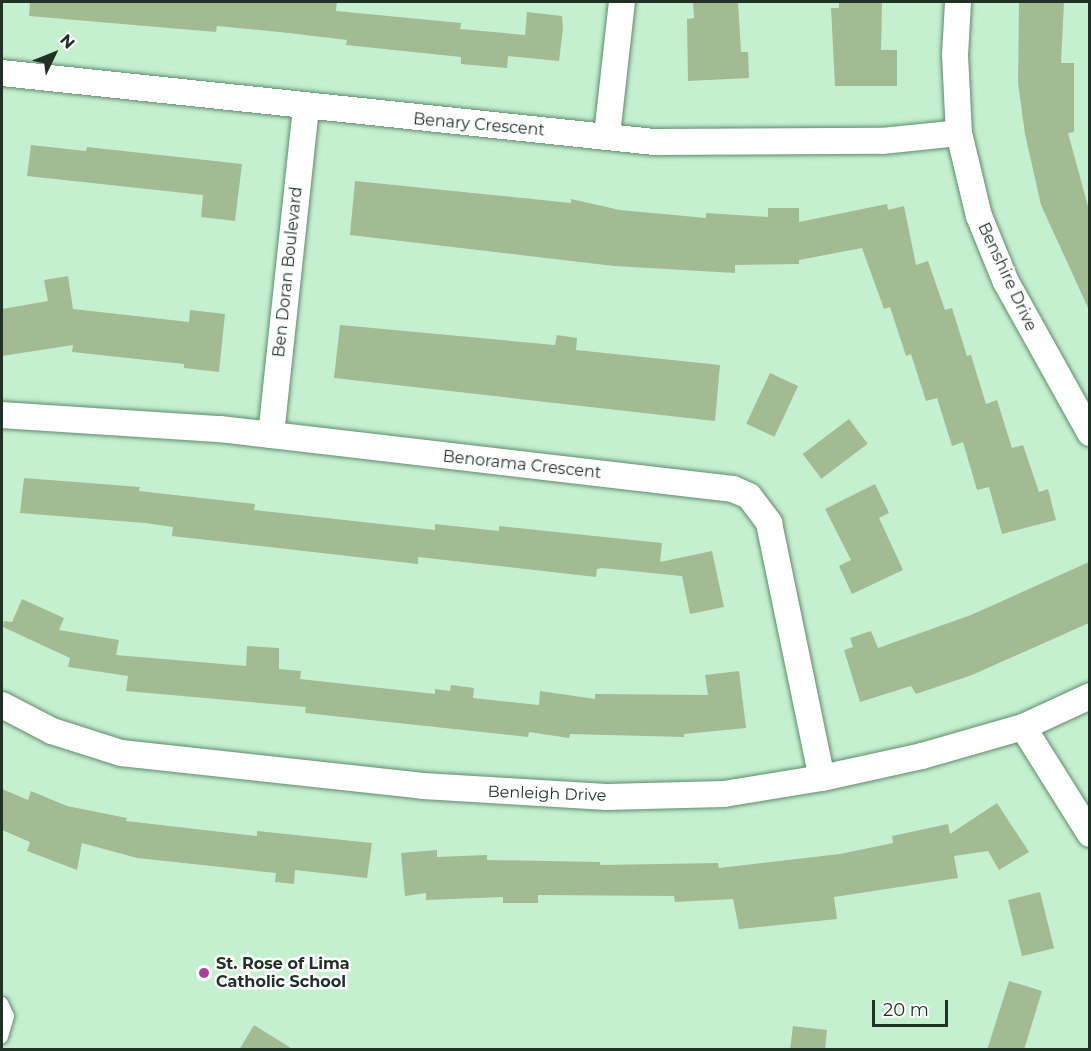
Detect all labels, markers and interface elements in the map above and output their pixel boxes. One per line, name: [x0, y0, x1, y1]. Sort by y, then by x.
north arrow: [24, 24, 84, 84]
text: N: [56, 30, 79, 53]
street label: Benary Crescent: [412, 110, 546, 140]
street label: Ben Doran Boulevard: [269, 186, 307, 358]
street label: Benshire Drive: [973, 220, 1041, 334]
street label: Benorama Crescent: [442, 447, 602, 483]
street label: Benleigh Drive: [487, 782, 607, 806]
place label: St. Rose of Lima Catholic School: [216, 954, 350, 992]
marker: St. Rose of Lima Catholic School: [197, 966, 211, 980]
scale bar: [875, 988, 952, 1026]
text: 20 m: [883, 999, 929, 1021]

